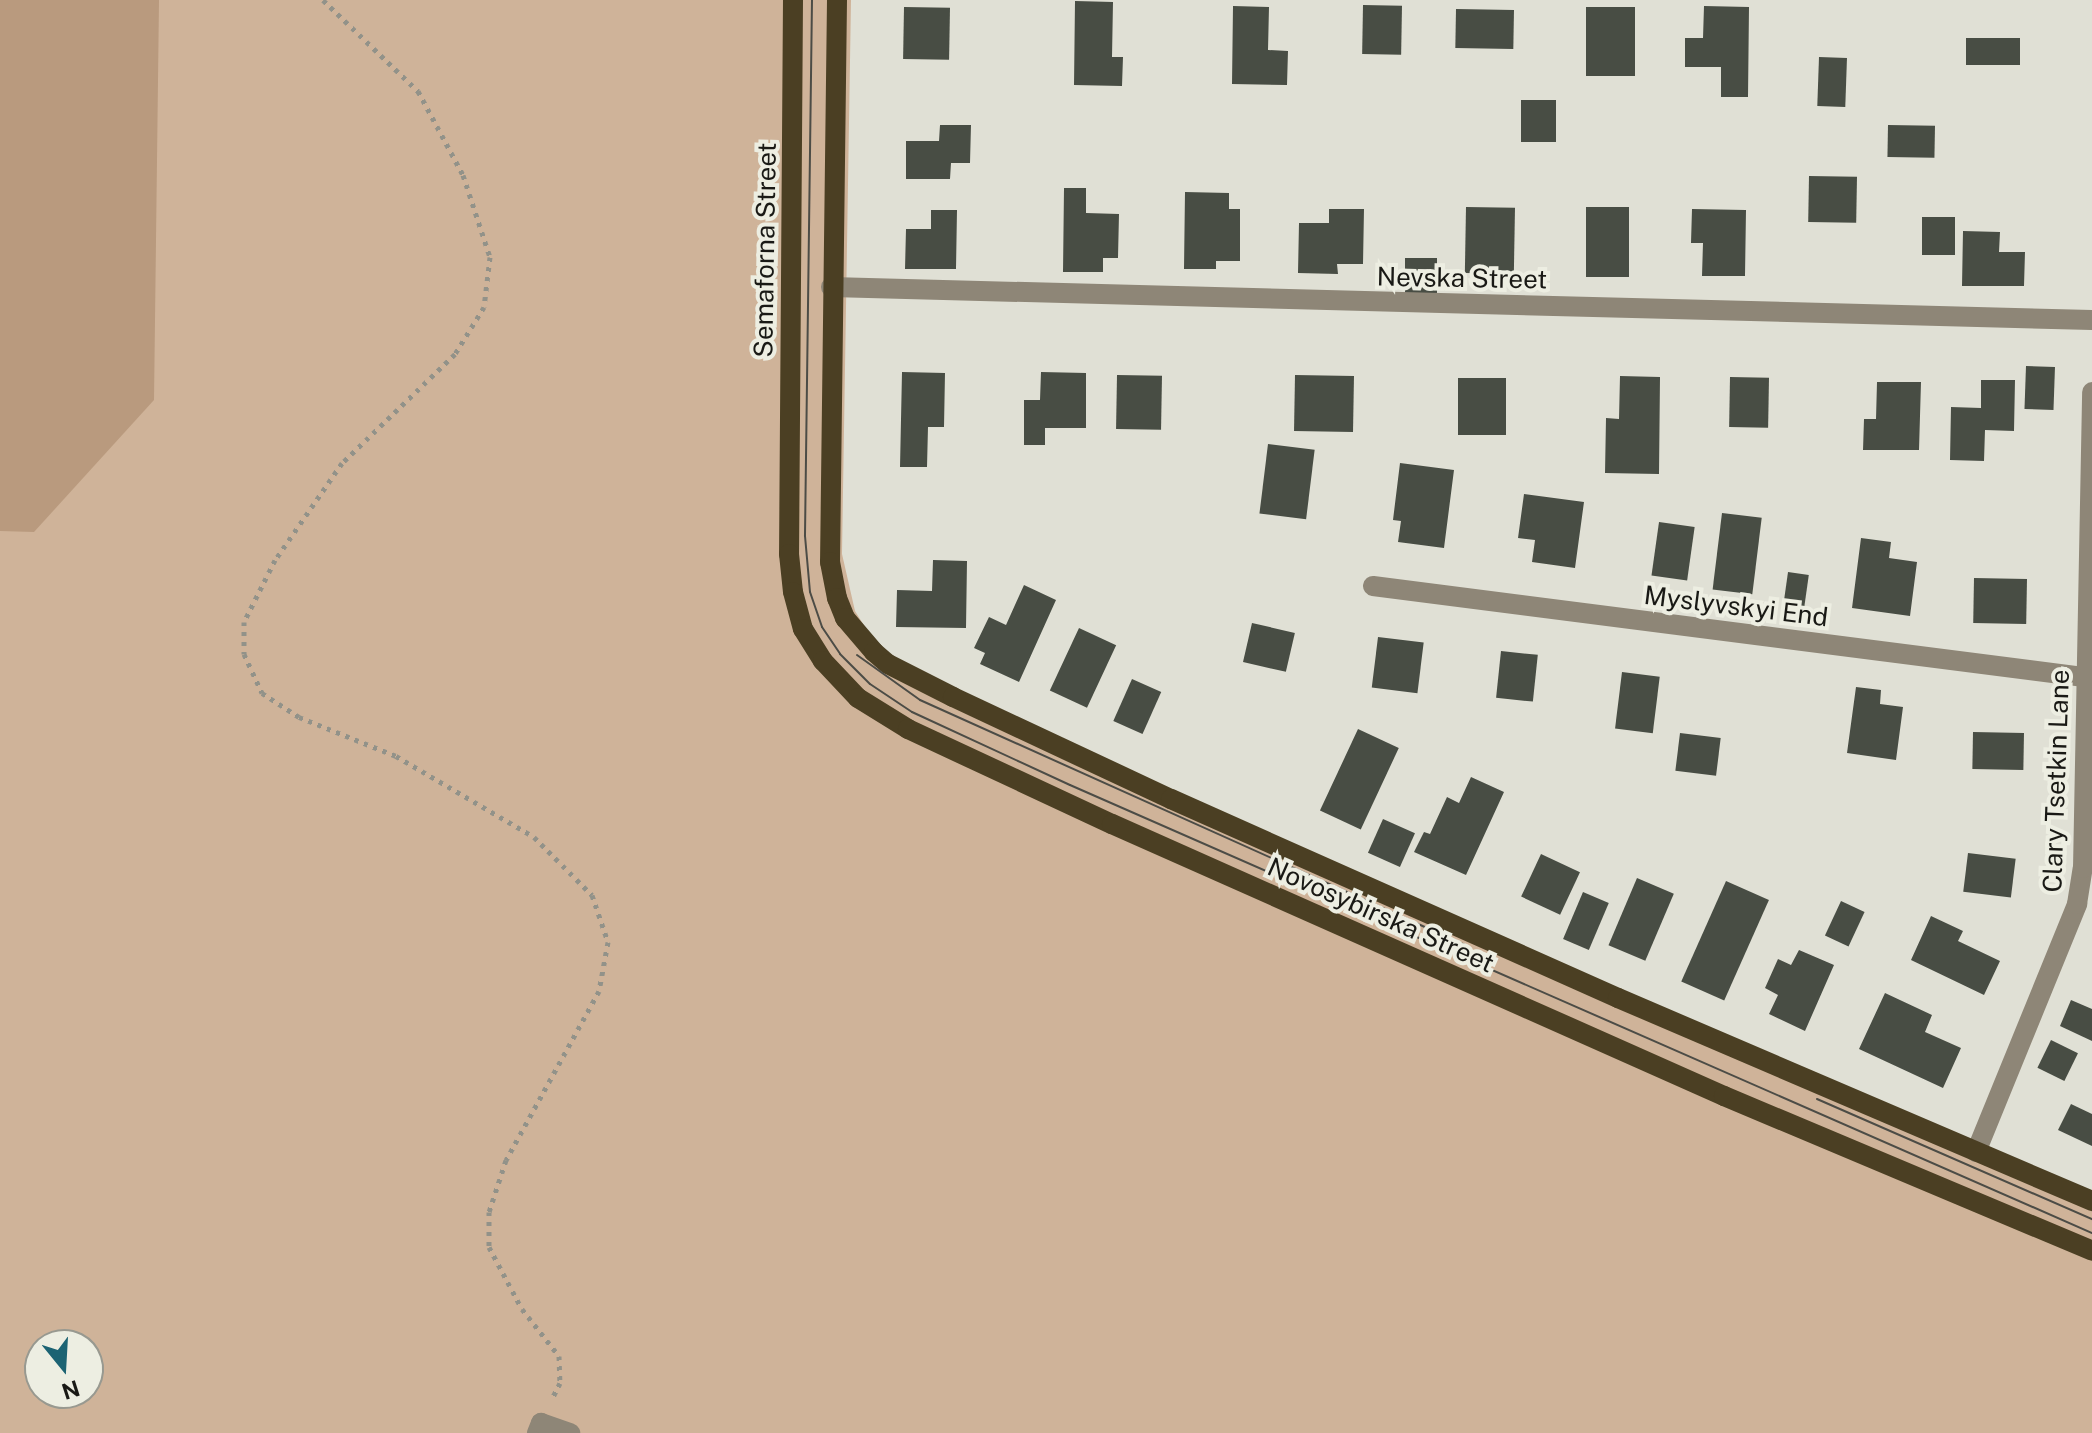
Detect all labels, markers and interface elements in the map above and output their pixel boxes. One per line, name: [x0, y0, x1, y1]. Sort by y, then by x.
street label: Semaforna Street: [748, 142, 782, 358]
street label: Nevska Street: [1376, 261, 1548, 295]
street label: Myslyvskyi End: [1642, 579, 1830, 633]
street label: Clary Tsetkin Lane: [2037, 669, 2075, 893]
street label: Novosybirska Street: [1263, 851, 1499, 979]
north arrow: [24, 1329, 104, 1409]
text: N: [59, 1375, 83, 1405]

